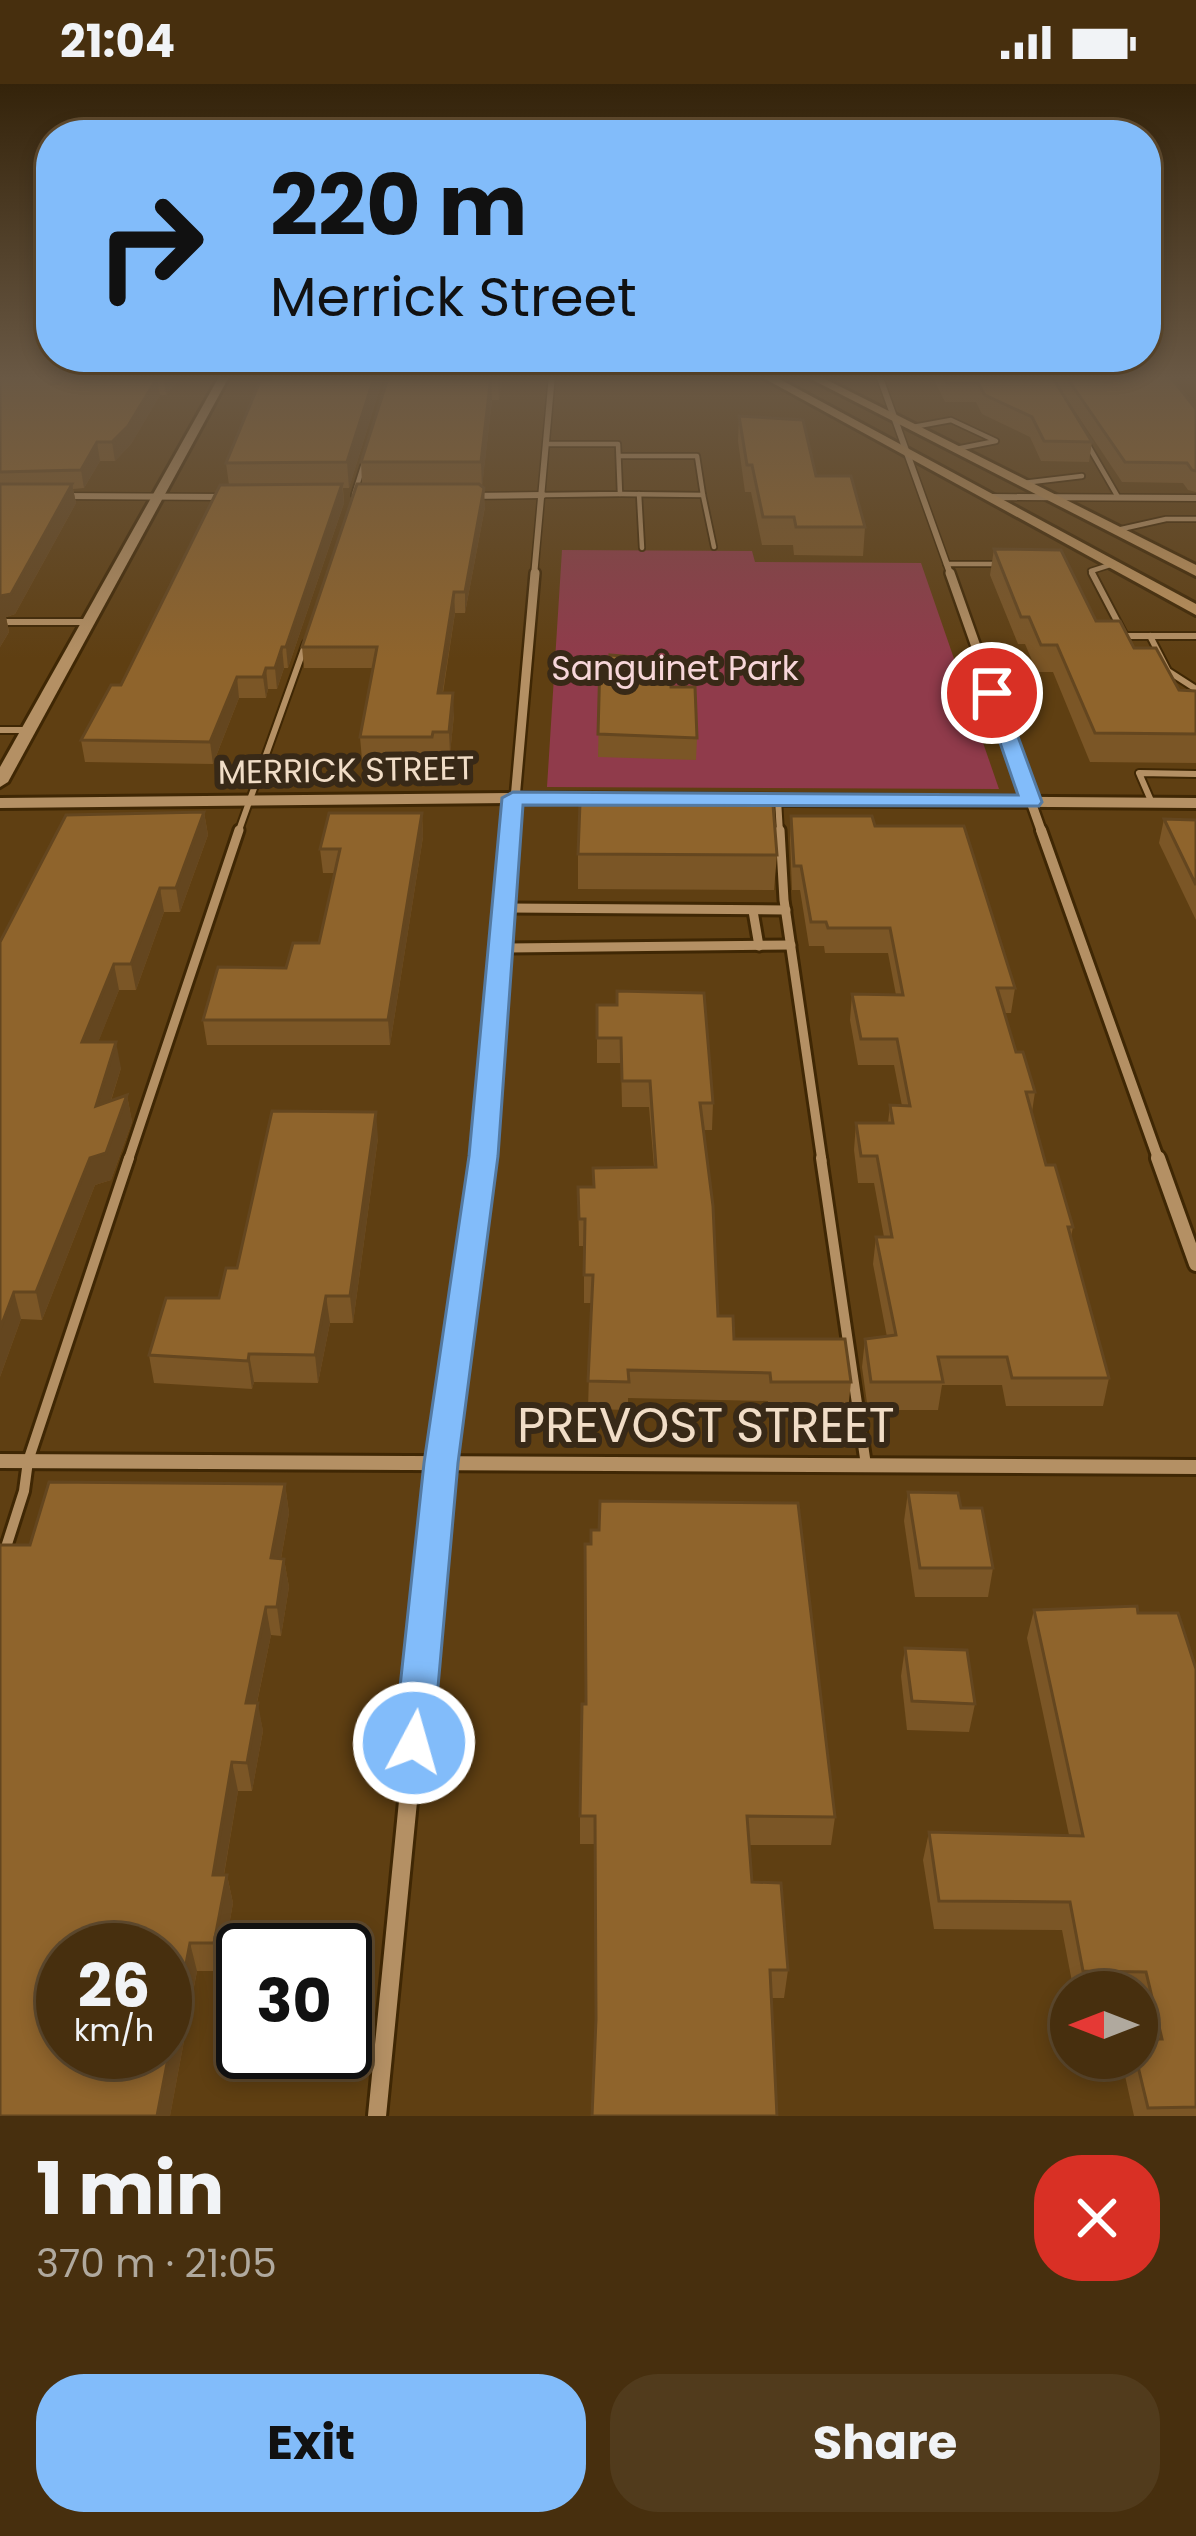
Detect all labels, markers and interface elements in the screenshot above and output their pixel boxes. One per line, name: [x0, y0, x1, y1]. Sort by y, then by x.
text: 21:04: [60, 10, 175, 73]
text: 220 m: [270, 147, 527, 264]
icon: right: [72, 168, 228, 324]
text: Merrick Street: [270, 259, 637, 335]
pin: [941, 642, 1043, 744]
park label: Sanguinet Park: [551, 645, 799, 692]
icon: arrive: [959, 660, 1025, 726]
street label: MERRICK STREET: [217, 744, 475, 796]
street label: PREVOST STREET: [517, 1392, 895, 1459]
position arrow: [351, 1680, 477, 1806]
speed limit sign: 30: [216, 1923, 372, 2079]
text: 26: [78, 1944, 150, 2028]
north arrow: [1050, 1971, 1158, 2079]
map controls: [1050, 1971, 1158, 2079]
text: km/h: [74, 2009, 154, 2052]
text: 1 min: [36, 2138, 224, 2239]
button: close: [1034, 2155, 1160, 2281]
text: 370 m · 21:05: [36, 2236, 277, 2291]
button: Exit: [36, 2374, 586, 2512]
button: Share: [610, 2374, 1160, 2512]

